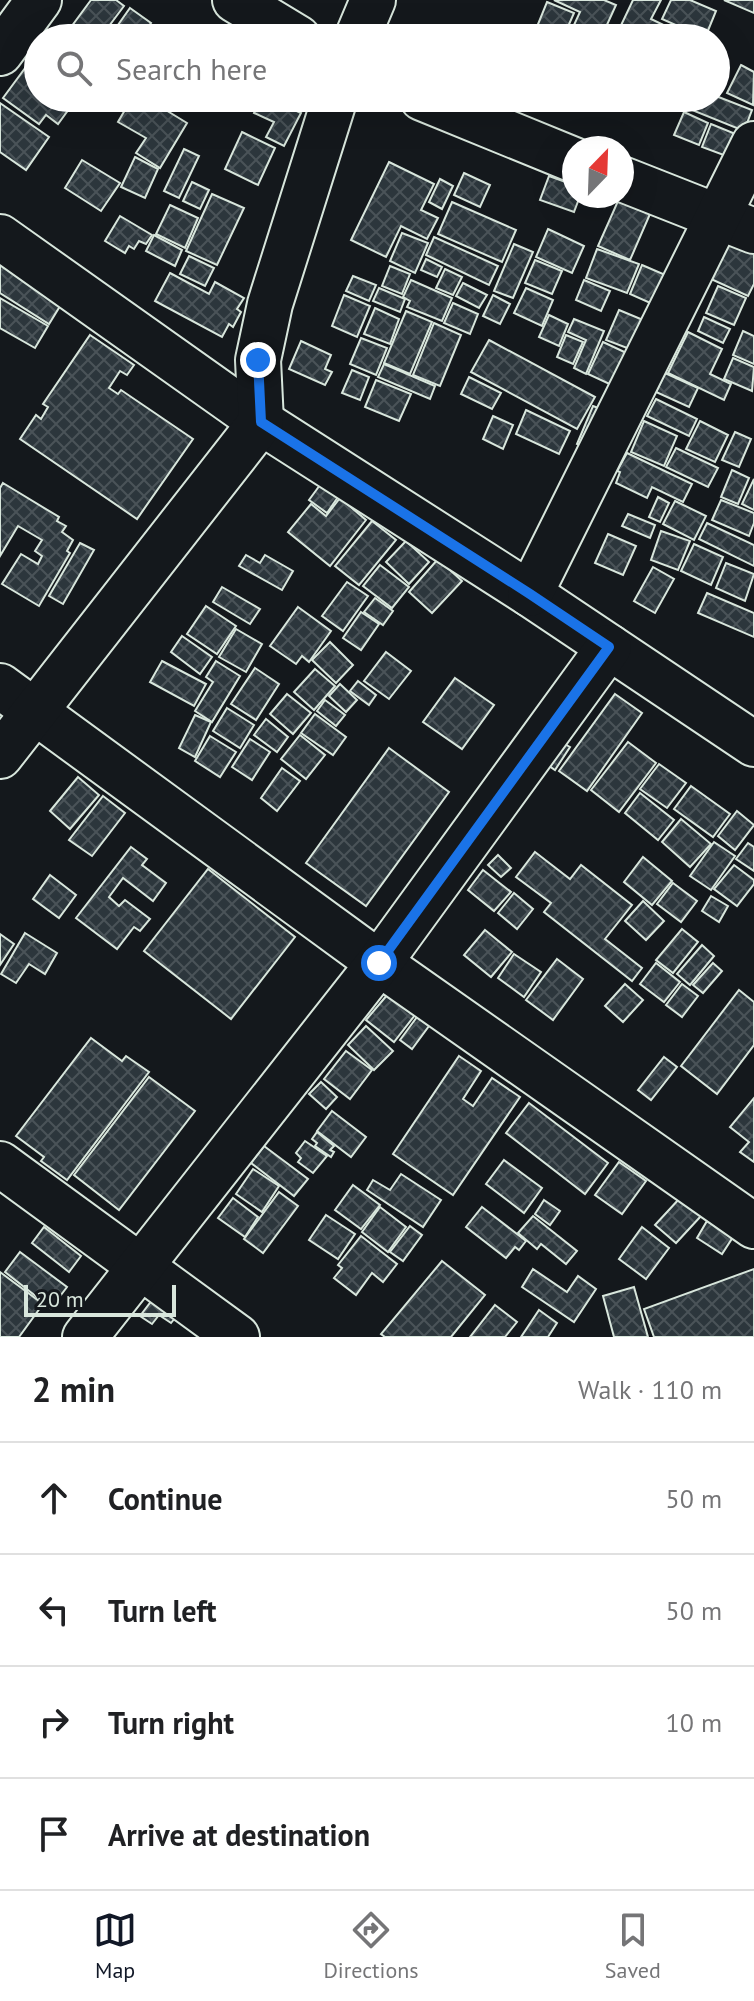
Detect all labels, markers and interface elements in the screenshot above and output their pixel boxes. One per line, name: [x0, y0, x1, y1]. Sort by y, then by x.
search box: [24, 24, 730, 112]
icon: search: [52, 46, 96, 90]
text: Search here: [116, 49, 267, 88]
north arrow: [562, 136, 634, 208]
route end: [240, 342, 276, 378]
route start: [361, 945, 397, 981]
scale bar: [24, 1281, 176, 1317]
text: 20 m: [36, 1285, 84, 1313]
text: 2 min: [32, 1367, 115, 1411]
text: Walk · 110 m: [578, 1373, 722, 1406]
icon: ahead: [32, 1476, 76, 1520]
text: Continue: [108, 1479, 222, 1518]
text: 50 m: [666, 1482, 722, 1515]
icon: left: [32, 1588, 76, 1632]
text: Turn left: [108, 1591, 216, 1630]
text: 50 m: [666, 1594, 722, 1627]
icon: right: [32, 1700, 76, 1744]
text: Turn right: [108, 1703, 234, 1742]
text: 10 m: [666, 1706, 722, 1739]
icon: arrive: [32, 1812, 76, 1856]
text: Arrive at destination: [108, 1815, 370, 1854]
tab: Map: [93, 1908, 137, 1984]
tab: Directions: [323, 1908, 419, 1984]
tab: Saved: [605, 1908, 661, 1984]

